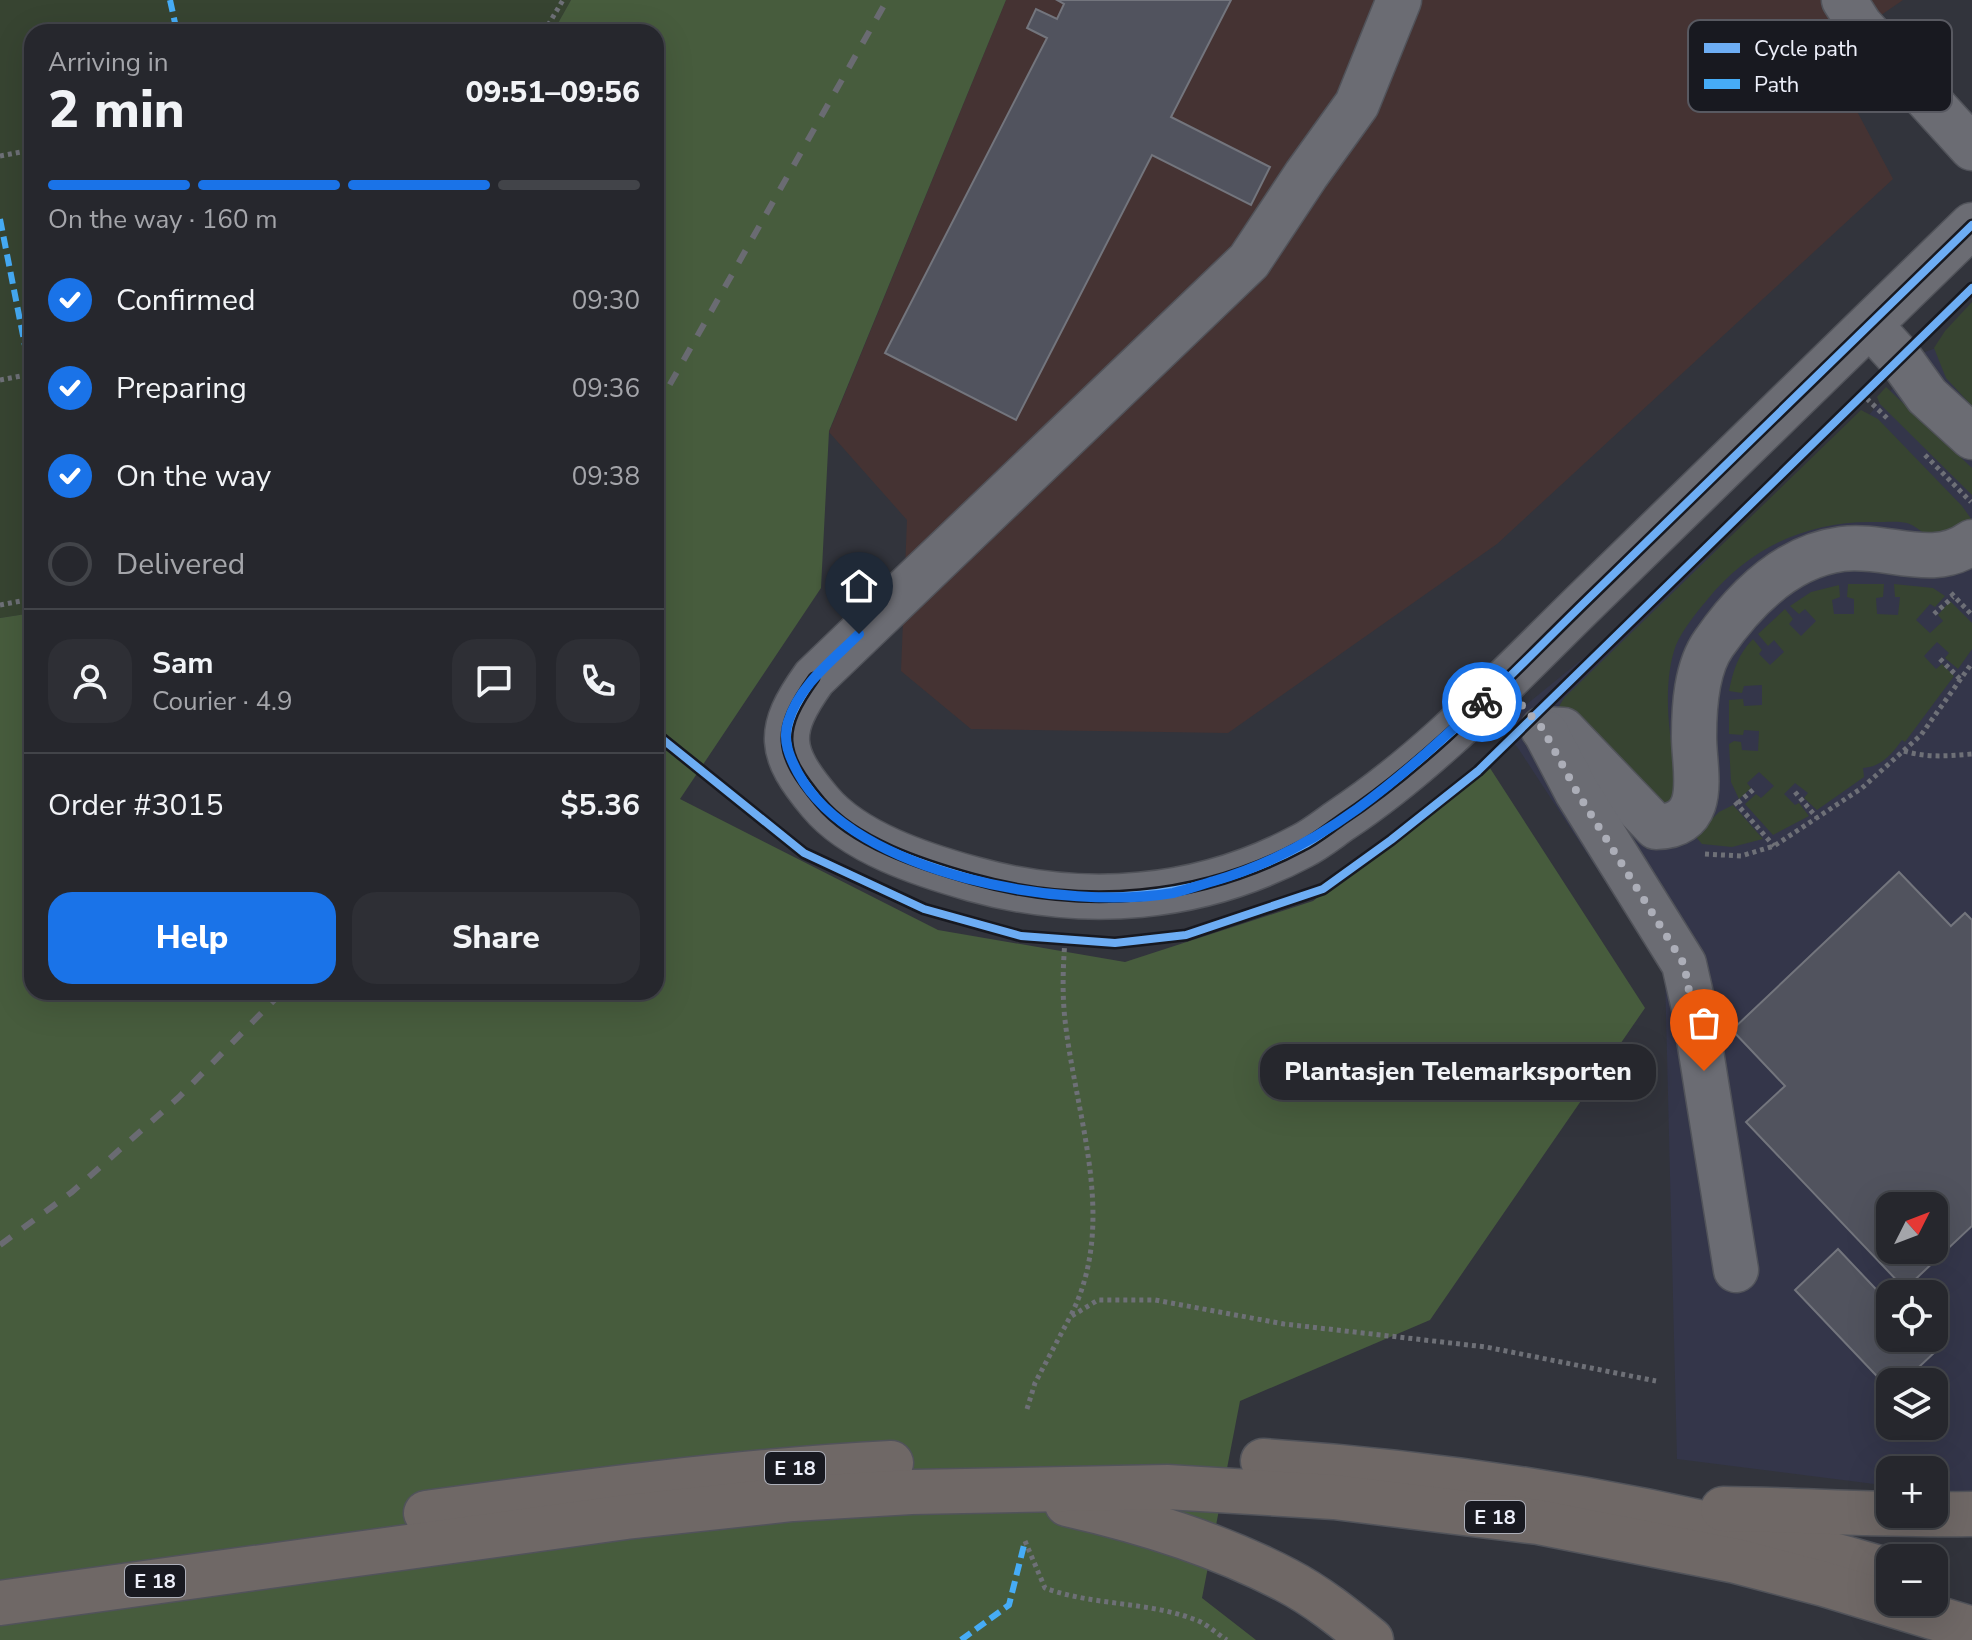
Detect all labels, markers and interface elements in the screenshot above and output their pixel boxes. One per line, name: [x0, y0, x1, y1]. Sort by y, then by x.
legend: [1688, 20, 1952, 112]
text: Cycle path: [1754, 34, 1858, 64]
text: Arriving in: [48, 45, 169, 80]
text: Path: [1754, 70, 1799, 100]
text: 09:51–09:56: [465, 72, 640, 113]
text: 2 min: [48, 74, 185, 145]
text: On the way · 160 m: [48, 202, 277, 237]
icon: check: [48, 278, 92, 322]
text: Confirmed: [116, 280, 256, 321]
text: 09:30: [572, 283, 640, 318]
icon: check: [48, 366, 92, 410]
text: Preparing: [116, 368, 247, 409]
text: 09:36: [572, 371, 640, 406]
icon: check: [48, 454, 92, 498]
text: On the way: [116, 456, 271, 497]
text: 09:38: [572, 459, 640, 494]
text: Delivered: [116, 544, 245, 585]
pin: [825, 552, 893, 634]
icon: home: [837, 564, 881, 608]
button: person: [48, 639, 132, 723]
button: chat: [452, 639, 536, 723]
button: phone: [556, 639, 640, 723]
text: Sam: [152, 643, 214, 684]
courier: [1442, 662, 1522, 742]
icon: bike: [1460, 680, 1504, 724]
text: Courier · 4.9: [152, 684, 293, 719]
text: Order #3015: [48, 785, 223, 826]
text: $5.36: [561, 785, 640, 826]
button: Help: [48, 892, 336, 984]
button: Share: [352, 892, 640, 984]
pin: [1670, 989, 1738, 1071]
icon: bag: [1682, 1001, 1726, 1045]
callout: Plantasjen Telemarksporten: [1260, 1043, 1656, 1099]
text: Plantasjen Telemarksporten: [1284, 1054, 1632, 1089]
north arrow: [1876, 1192, 1948, 1264]
map controls: [1876, 1192, 1948, 1616]
button: locate: [1876, 1280, 1948, 1352]
button: layers: [1876, 1368, 1948, 1440]
road number: E 18: [765, 1452, 825, 1484]
button: +: [1876, 1456, 1948, 1528]
road number: E 18: [1465, 1501, 1525, 1533]
button: −: [1876, 1544, 1948, 1616]
road number: E 18: [125, 1565, 185, 1597]

